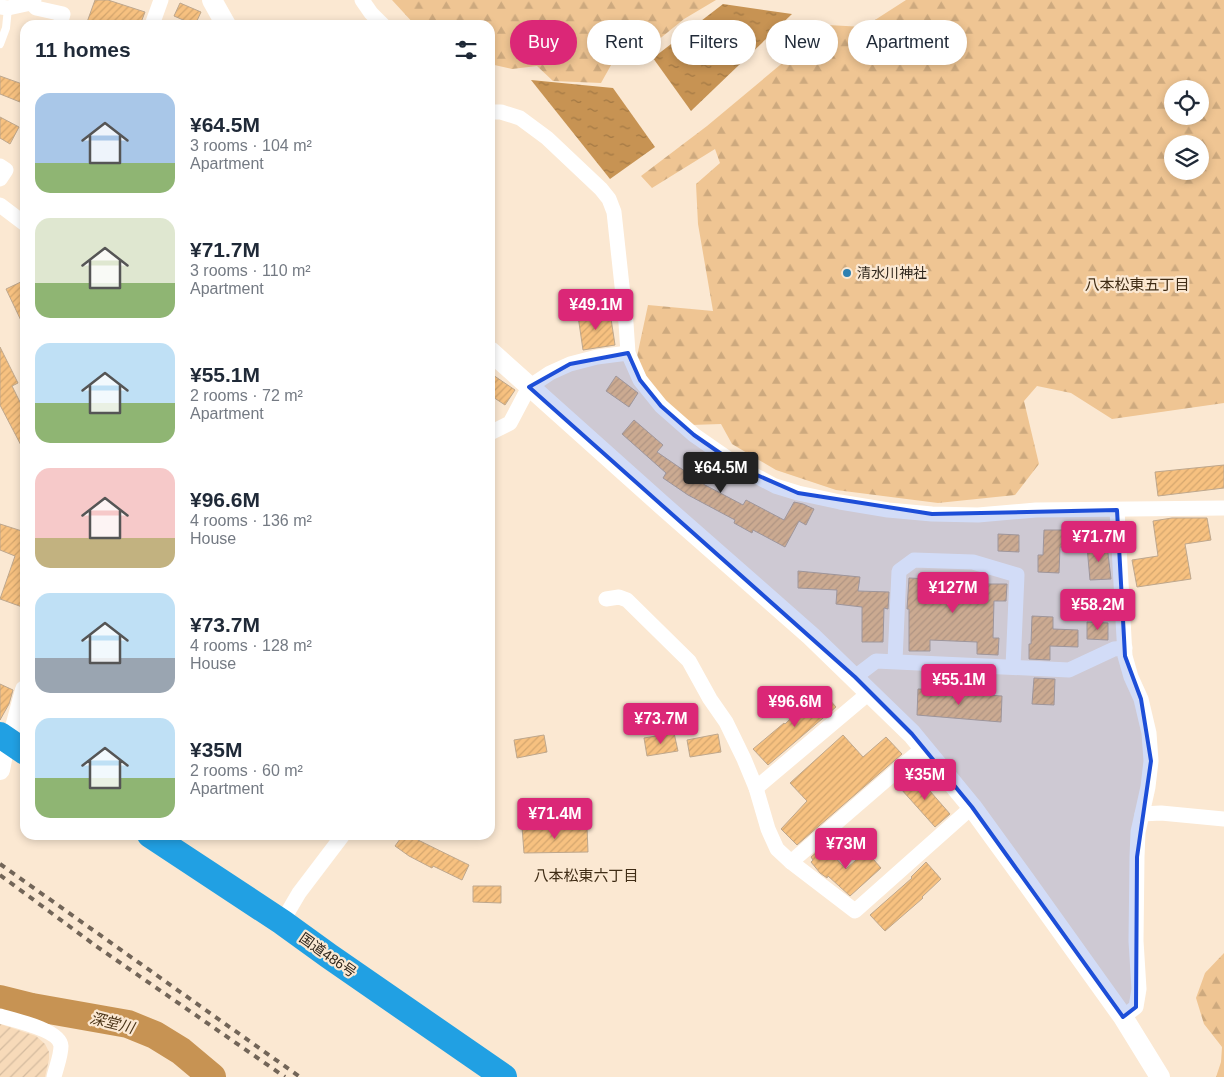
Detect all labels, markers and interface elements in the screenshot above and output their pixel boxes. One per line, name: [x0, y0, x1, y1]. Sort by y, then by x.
chip: Buy: [510, 20, 577, 65]
chip: Rent: [587, 20, 661, 65]
chip: Filters: [671, 20, 756, 65]
chip: New: [766, 20, 838, 65]
chip: Apartment: [848, 20, 967, 65]
icon: filters: [452, 36, 480, 64]
text: 11 homes: [35, 38, 131, 61]
map controls: [1164, 80, 1209, 180]
button: locate: [1164, 80, 1209, 125]
icon: home: [75, 113, 135, 173]
text: ¥64.5M: [190, 113, 260, 136]
button: layers: [1164, 135, 1209, 180]
text: 3 rooms · 104 m²: [190, 137, 312, 154]
text: Apartment: [190, 155, 264, 172]
icon: home: [75, 238, 135, 298]
text: ¥71.7M: [190, 238, 260, 261]
text: 3 rooms · 110 m²: [190, 262, 311, 279]
place label: 清水川神社: [857, 265, 927, 281]
marker: 清水川神社: [841, 267, 853, 279]
district label: 八本松東五丁目: [1084, 276, 1190, 293]
text: Apartment: [190, 280, 264, 297]
pin: ¥49.1M: [555, 288, 637, 331]
text: ¥49.1M: [569, 296, 623, 313]
icon: home: [75, 363, 135, 423]
text: ¥55.1M: [190, 363, 260, 386]
text: 2 rooms · 72 m²: [190, 387, 303, 404]
text: Apartment: [190, 405, 264, 422]
pin: ¥64.5M: [680, 452, 762, 494]
text: ¥64.5M: [694, 459, 748, 476]
icon: home: [75, 488, 135, 548]
text: ¥96.6M: [190, 488, 260, 511]
text: 4 rooms · 136 m²: [190, 512, 312, 529]
pin: ¥71.7M: [1058, 520, 1140, 563]
text: ¥71.7M: [1072, 528, 1126, 545]
text: House: [190, 530, 236, 547]
pin: ¥127M: [918, 572, 988, 614]
text: ¥127M: [929, 579, 977, 596]
pin: ¥58.2M: [1057, 588, 1139, 631]
text: ¥58.2M: [1071, 596, 1125, 613]
icon: home: [75, 613, 135, 673]
text: ¥73.7M: [190, 613, 260, 636]
text: 4 rooms · 128 m²: [190, 637, 312, 654]
text: House: [190, 655, 236, 672]
pin: ¥55.1M: [918, 664, 1000, 706]
text: ¥55.1M: [932, 671, 986, 688]
pin: ¥96.6M: [754, 686, 836, 728]
text: ¥96.6M: [768, 693, 822, 710]
pin: ¥73.7M: [620, 702, 702, 745]
text: ¥73.7M: [634, 710, 688, 727]
icon: home: [75, 738, 135, 798]
text: ¥35M: [190, 738, 243, 761]
pin: ¥35M: [895, 758, 955, 801]
text: 2 rooms · 60 m²: [190, 762, 303, 779]
text: ¥35M: [905, 766, 945, 783]
text: Apartment: [190, 780, 264, 797]
pin: ¥71.4M: [514, 798, 596, 840]
text: ¥71.4M: [528, 805, 582, 822]
pin: ¥73M: [816, 828, 876, 870]
text: ¥73M: [826, 835, 866, 852]
district label: 八本松東六丁目: [533, 867, 639, 884]
street label: 国道486号: [297, 930, 359, 980]
water label: 深堂川: [88, 1009, 138, 1037]

